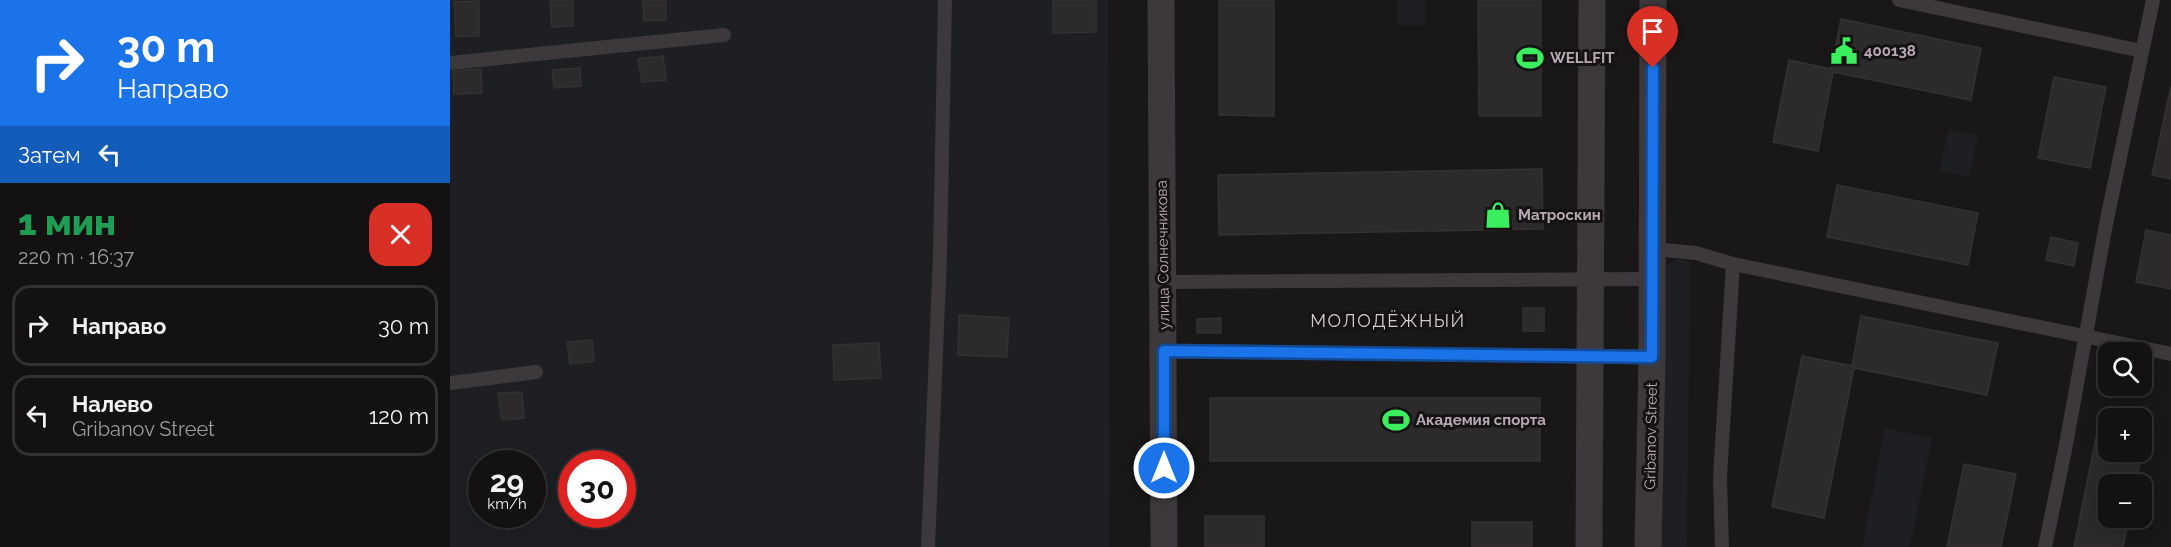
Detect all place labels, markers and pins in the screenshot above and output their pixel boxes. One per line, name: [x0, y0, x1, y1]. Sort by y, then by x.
pin: [1627, 6, 1678, 68]
public building icon: 400138: [1829, 36, 1859, 66]
place label: 400138: [1864, 42, 1916, 60]
sports icon: WELLFIT: [1515, 43, 1545, 73]
place label: WELLFIT: [1550, 49, 1615, 67]
shop icon: Матроскин: [1483, 200, 1513, 230]
place label: Матроскин: [1518, 206, 1601, 224]
sports icon: Академия спорта: [1381, 405, 1411, 435]
place label: Академия спорта: [1416, 411, 1546, 429]

